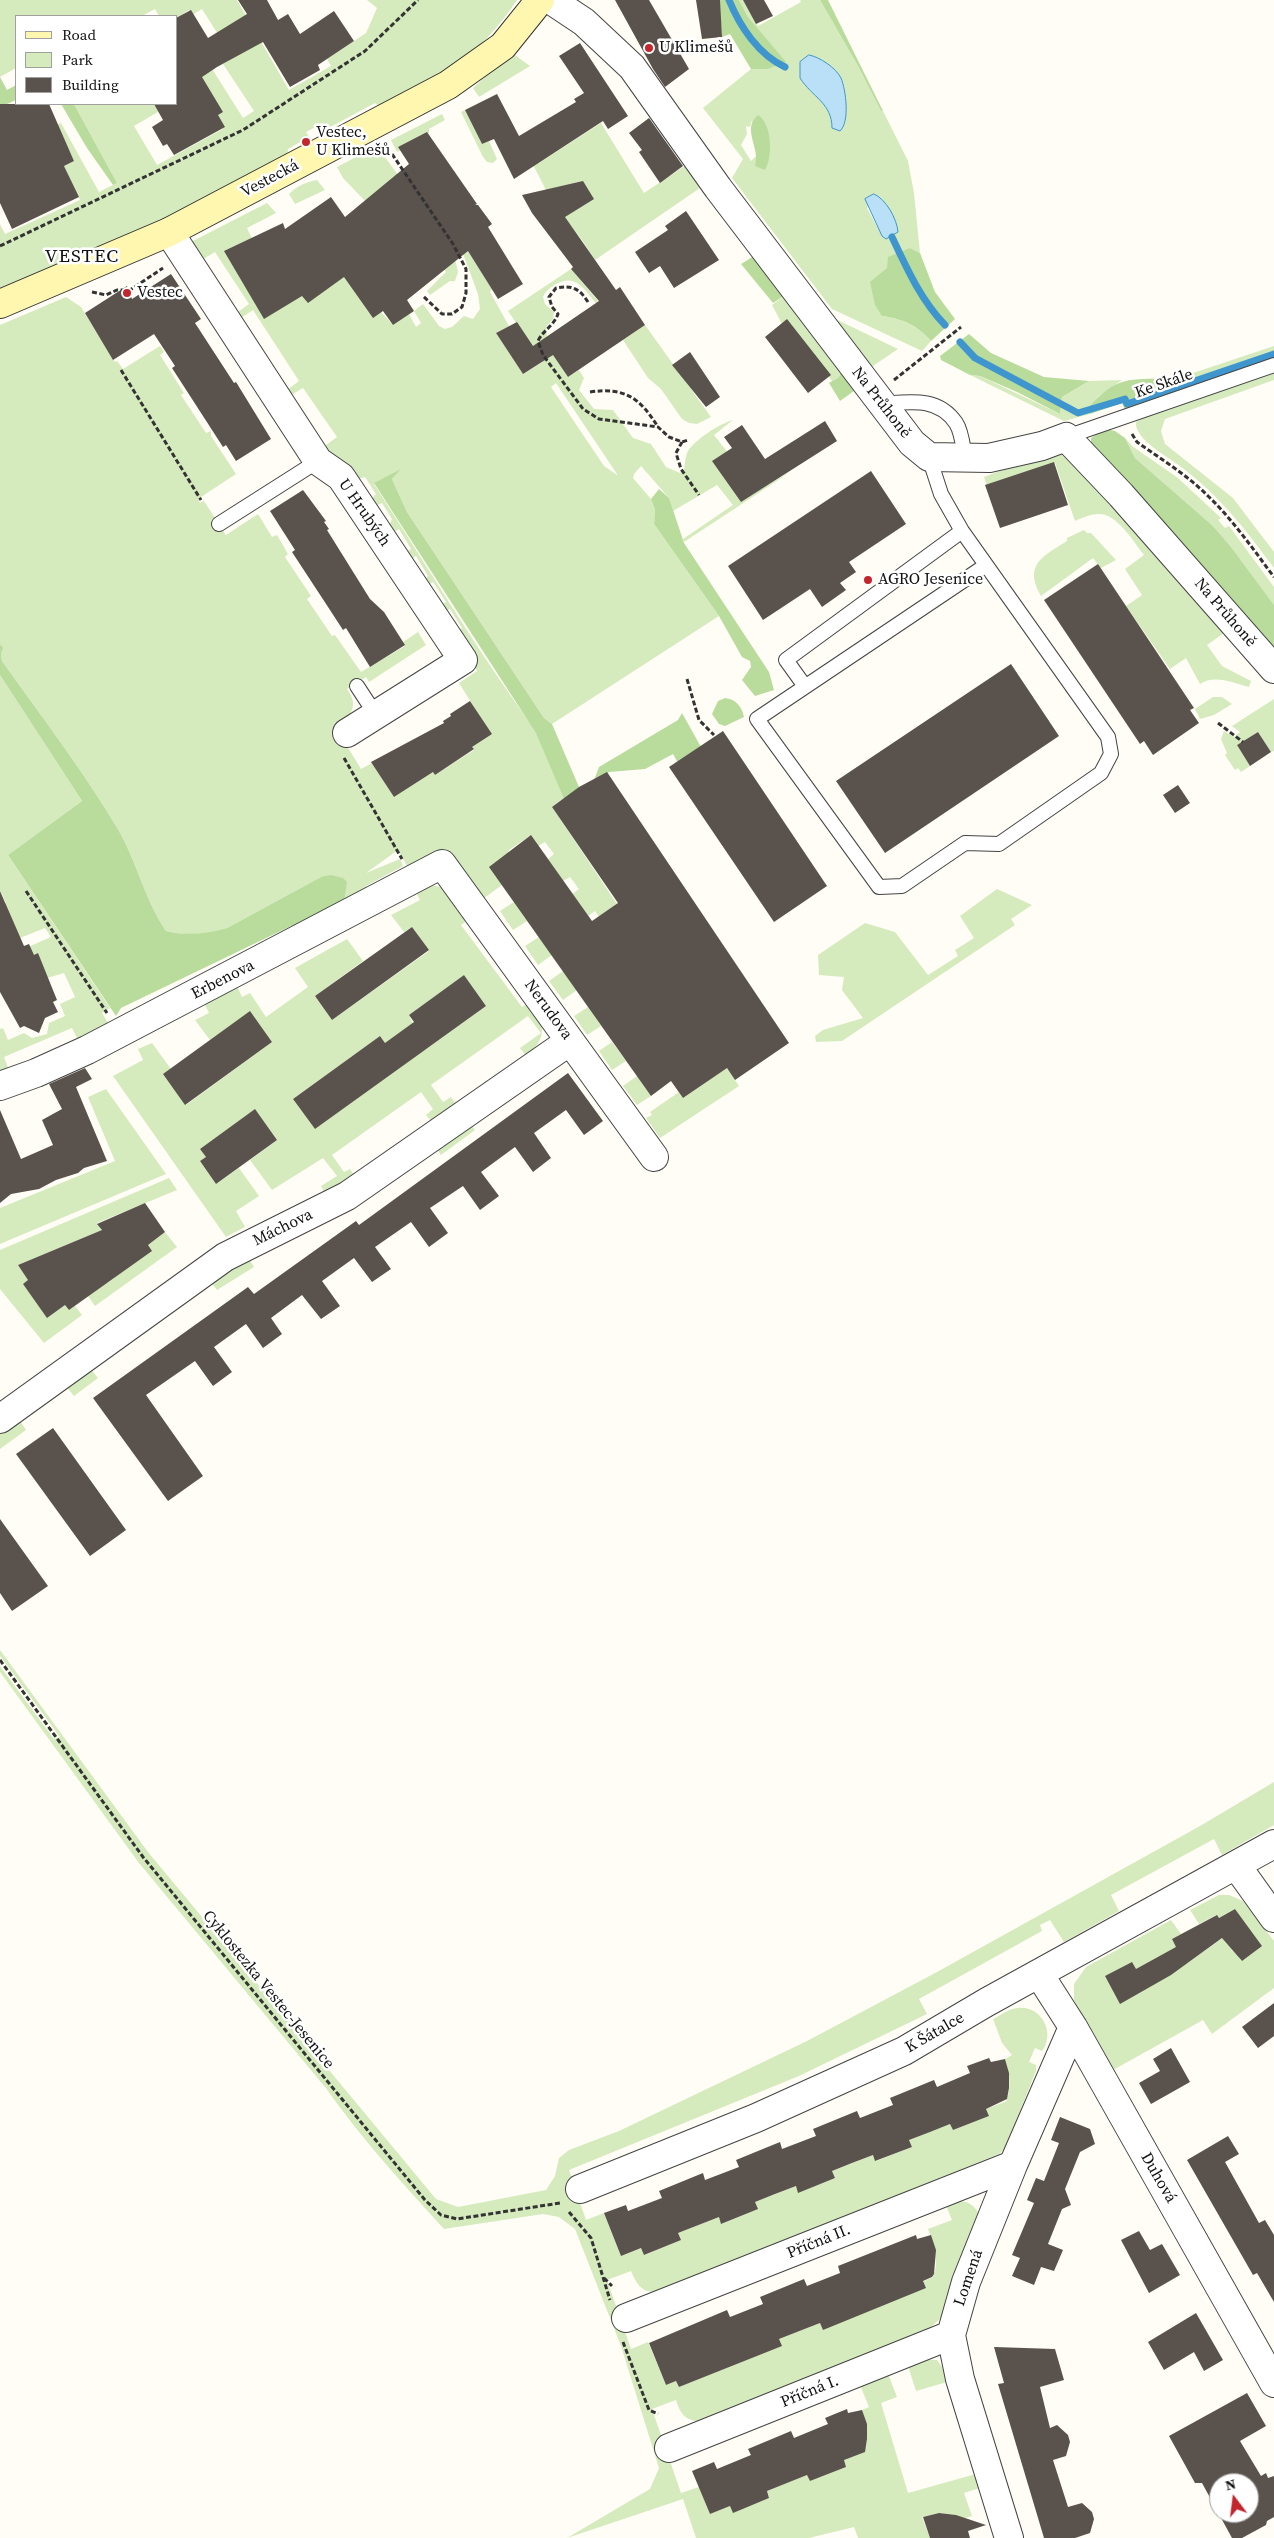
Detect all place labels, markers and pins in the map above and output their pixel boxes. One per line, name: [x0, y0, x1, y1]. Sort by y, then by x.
place label: U Klimešů: [659, 38, 733, 58]
marker: U Klimešů: [643, 42, 655, 54]
place label: Vestec, U Klimešů: [316, 123, 390, 161]
marker: Vestec, U Klimešů: [300, 136, 312, 148]
place label: Vestec: [137, 283, 183, 303]
marker: Vestec: [121, 287, 133, 299]
place label: AGRO Jesenice: [878, 570, 983, 590]
marker: AGRO Jesenice: [862, 574, 874, 586]

